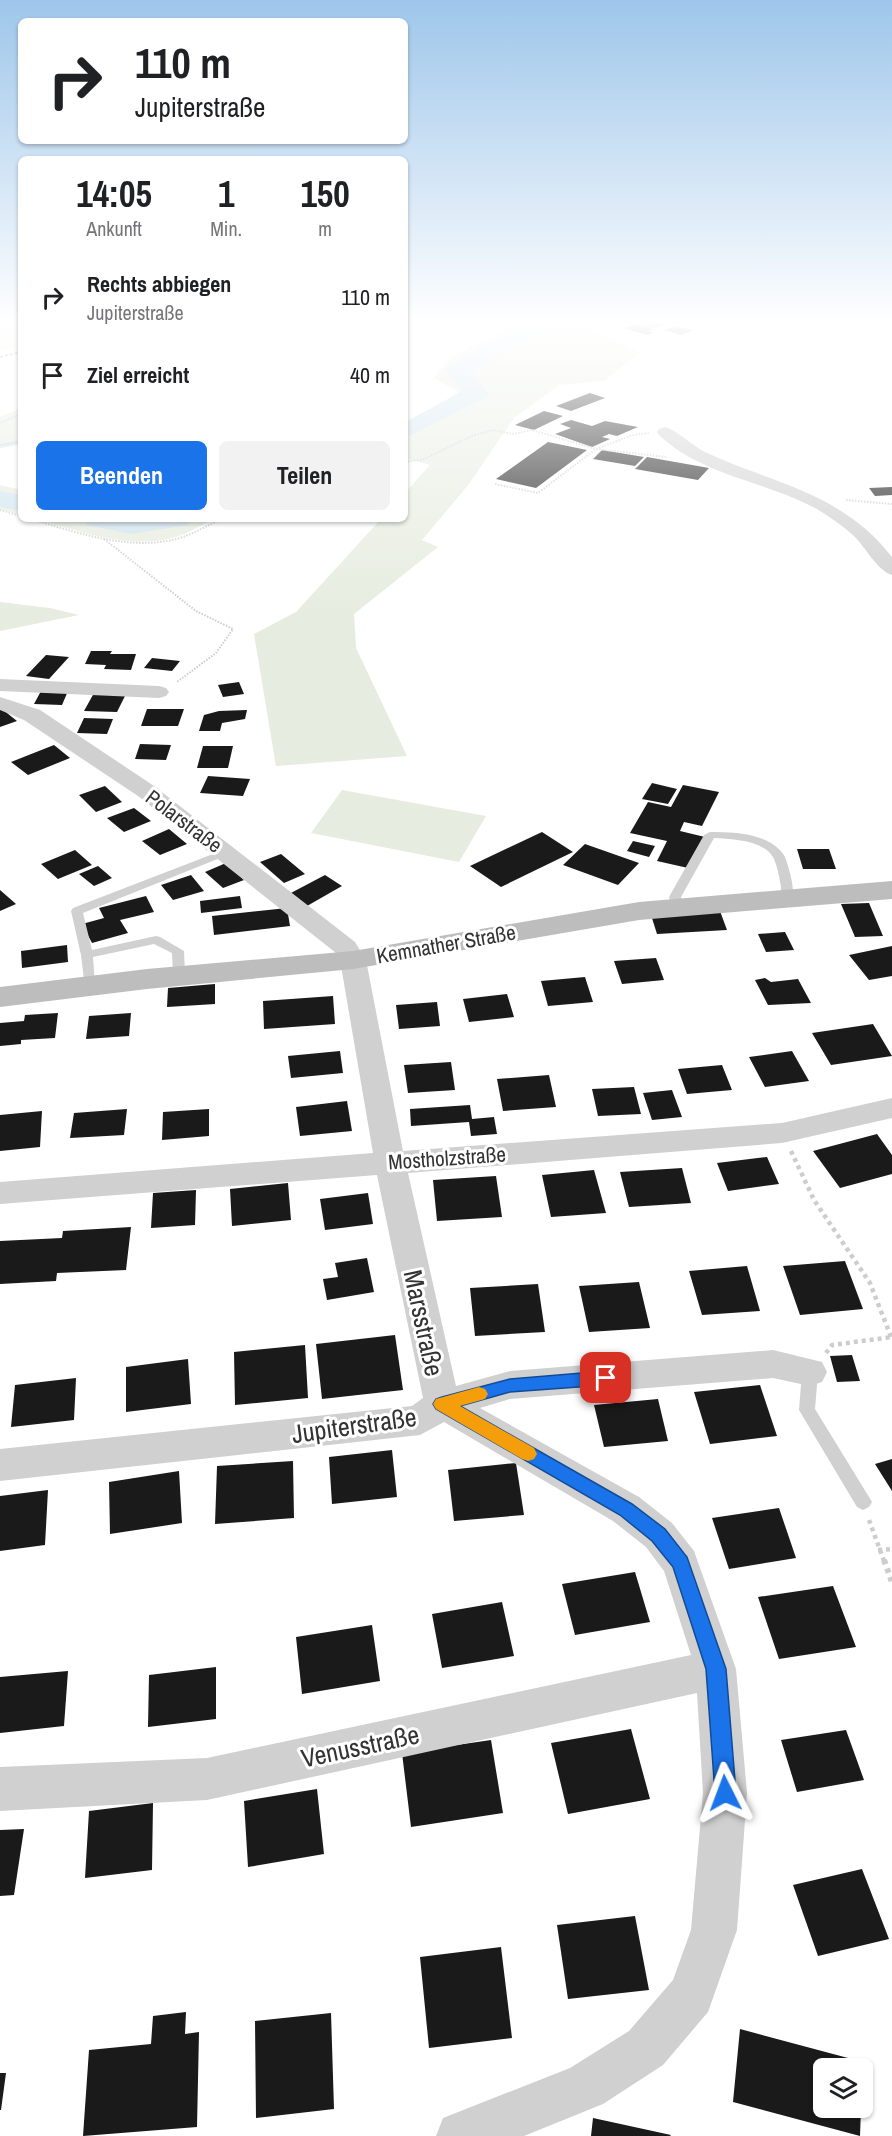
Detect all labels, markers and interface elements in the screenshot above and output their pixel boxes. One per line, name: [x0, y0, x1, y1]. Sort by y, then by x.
text: 110 m: [135, 35, 231, 91]
icon: right: [36, 42, 114, 120]
text: Jupiterstraße: [135, 89, 265, 125]
text: 14:05: [76, 170, 152, 218]
text: 1: [218, 170, 234, 218]
text: 150: [300, 170, 350, 218]
text: Ankunft: [86, 215, 142, 242]
text: Min.: [210, 215, 242, 242]
text: m: [318, 215, 332, 242]
text: Rechts abbiegen: [87, 269, 231, 299]
icon: right: [36, 281, 69, 314]
text: 110 m: [341, 282, 390, 312]
text: Jupiterstraße: [87, 299, 184, 326]
icon: arrive: [36, 359, 69, 392]
text: Ziel erreicht: [87, 360, 189, 390]
text: 40 m: [350, 360, 390, 390]
button: Beenden: [36, 441, 207, 510]
button: Teilen: [219, 441, 390, 510]
street label: Polarstraße: [140, 783, 228, 859]
street label: Kemnather Straße: [374, 918, 518, 970]
street label: Mostholzstraße: [387, 1139, 507, 1177]
street label: Marsstraße: [396, 1267, 452, 1379]
pin: [580, 1352, 631, 1403]
icon: arrive: [589, 1361, 622, 1394]
street label: Jupiterstraße: [289, 1399, 419, 1451]
street label: Venusstraße: [298, 1716, 422, 1776]
position arrow: [693, 1761, 757, 1825]
map controls: [813, 2058, 873, 2118]
button: layers: [813, 2058, 873, 2118]

